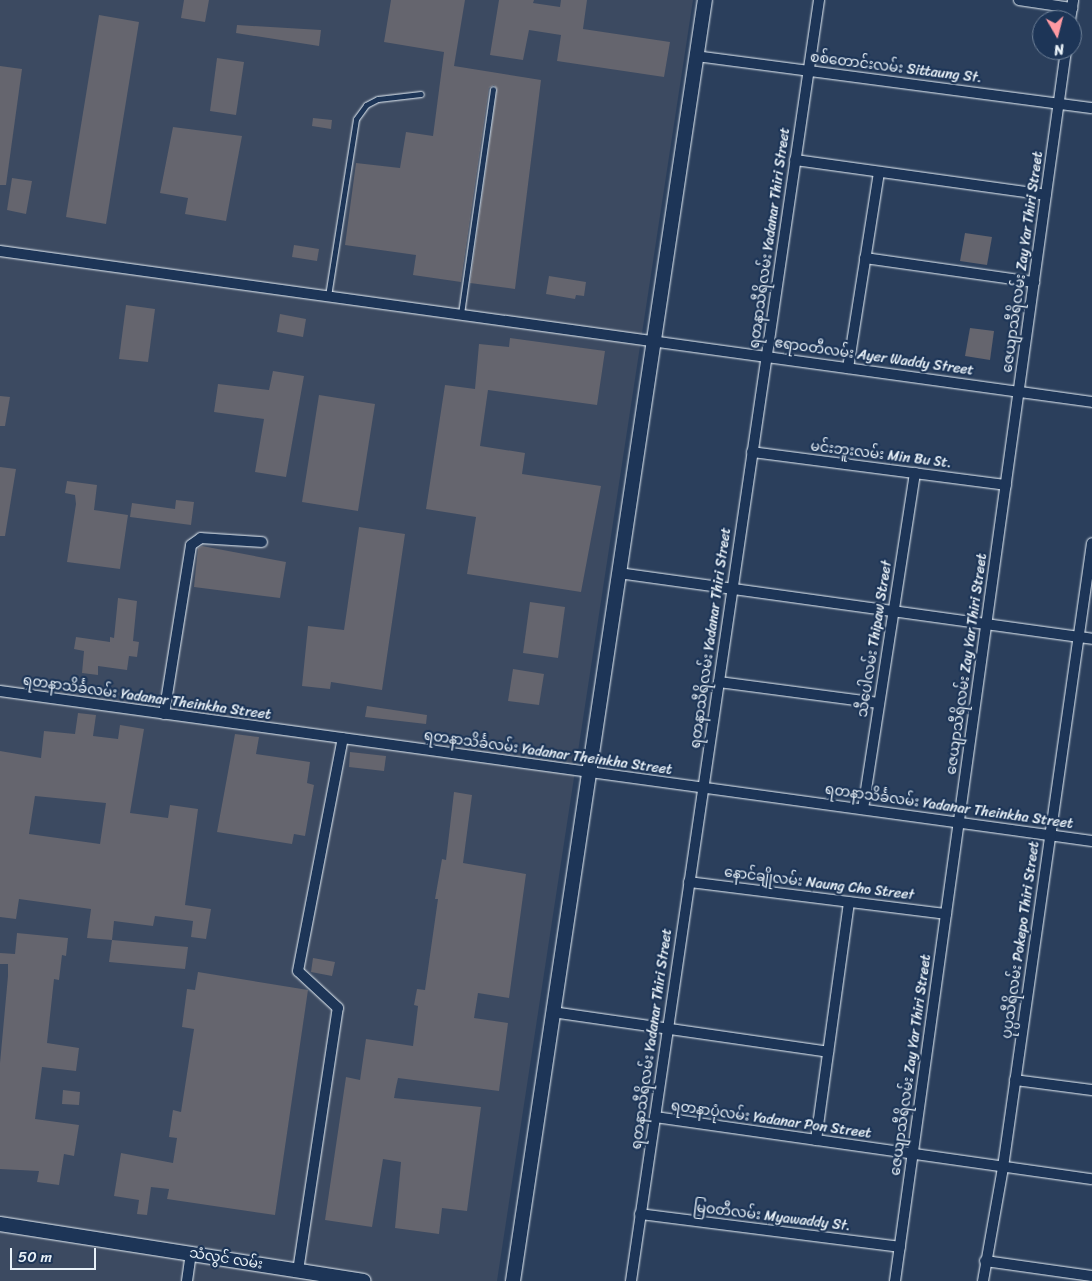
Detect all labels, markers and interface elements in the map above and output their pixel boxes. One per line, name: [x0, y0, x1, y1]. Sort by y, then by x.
north arrow: [1032, 10, 1082, 60]
text: N: [1052, 36, 1066, 62]
street label: စစ်တောင်းလမ်း Sittaung St.: [809, 49, 983, 87]
street label: ရတနာသီရိလမ်း Yadanar Thiri Street: [746, 126, 794, 350]
street label: ဇေယျာသီရိလမ်း Zay Yar Thiri Street: [999, 150, 1047, 374]
street label: ဧရာဝတီလမ်း Ayer Waddy Street: [773, 335, 975, 379]
street label: မင်းဘူးလမ်း Min Bu St.: [809, 438, 953, 472]
street label: ရတနာသီရိလမ်း Yadanar Thiri Street: [687, 526, 735, 750]
street label: ဇေယျာသီရိလမ်း Zay Yar Thiri Street: [943, 552, 991, 776]
street label: သီပေါလမ်း Thipaw Street: [854, 559, 896, 719]
street label: ရတနာသိင်္ခလမ်း Yadanar Theinkha Street: [22, 672, 272, 724]
street label: ရတနာသိင်္ခလမ်း Yadanar Theinkha Street: [423, 727, 673, 779]
street label: ရတနာသိင်္ခလမ်း Yadanar Theinkha Street: [824, 781, 1074, 833]
street label: ပုပ္ပသီရိလမ်း Pokepo Thiri Street: [999, 840, 1043, 1040]
street label: နောင်ချိုလမ်း Naung Cho Street: [722, 864, 916, 904]
street label: ရတနာသီရိလမ်း Yadanar Thiri Street: [628, 927, 676, 1151]
street label: ဇေယျာသီရိလမ်း Zay Yar Thiri Street: [887, 953, 935, 1177]
street label: ရတနာပုံလမ်း Yadanar Pon Street: [670, 1098, 872, 1142]
street label: မြဝတီလမ်း Myawaddy St.: [692, 1199, 852, 1235]
scale bar: [12, 1238, 99, 1270]
text: 50 m: [18, 1244, 52, 1270]
street label: သံလွင် လမ်း: [188, 1245, 264, 1273]

